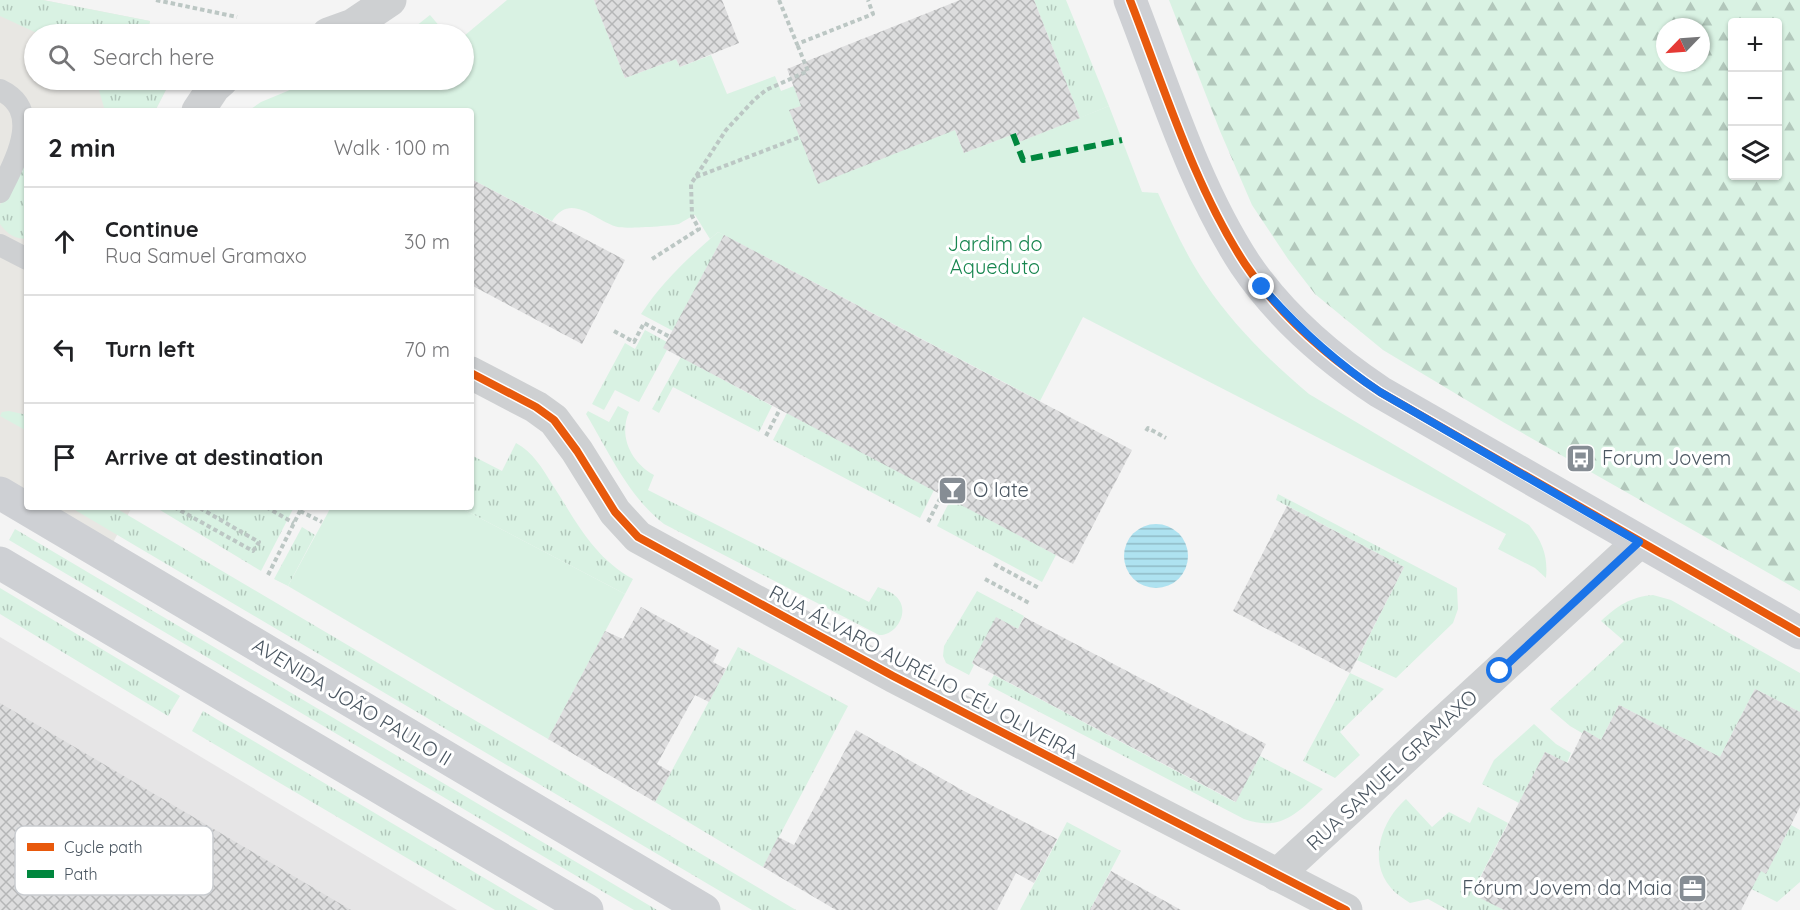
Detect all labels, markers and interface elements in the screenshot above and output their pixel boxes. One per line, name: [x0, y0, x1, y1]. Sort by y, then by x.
north arrow: [1656, 18, 1710, 72]
map controls: [1728, 18, 1782, 180]
button: +: [1728, 18, 1782, 72]
search box: [24, 24, 474, 90]
icon: search: [45, 41, 78, 74]
text: Search here: [93, 43, 214, 71]
button: −: [1728, 72, 1782, 126]
button: layers: [1728, 126, 1782, 180]
text: 2 min: [48, 131, 116, 164]
text: Walk · 100 m: [334, 135, 450, 160]
text: Continue: [105, 215, 199, 243]
icon: ahead: [48, 225, 81, 258]
text: 30 m: [404, 229, 450, 254]
park label: Jardim do Aqueduto: [947, 231, 1043, 279]
text: Rua Samuel Gramaxo: [105, 243, 307, 268]
route end: [1248, 273, 1274, 299]
icon: left: [48, 333, 81, 366]
text: Turn left: [105, 335, 195, 363]
text: 70 m: [404, 337, 450, 362]
icon: arrive: [48, 441, 81, 474]
bus stop icon: Forum Jovem: [1565, 442, 1597, 474]
text: Arrive at destination: [105, 443, 323, 471]
place label: Forum Jovem: [1602, 445, 1731, 470]
bar icon: O Iate: [936, 474, 968, 506]
place label: O Iate: [973, 477, 1029, 502]
street label: RUA ÁLVARO AURÉLIO CÉU OLIVEIRA: [765, 579, 1083, 764]
street label: AVENIDA JOÃO PAULO II: [248, 632, 456, 771]
route start: [1486, 657, 1512, 683]
street label: RUA SAMUEL GRAMAXO: [1301, 684, 1482, 855]
legend: [15, 826, 213, 895]
text: Cycle path: [64, 837, 143, 857]
text: Path: [64, 864, 98, 884]
office icon: Fórum Jovem da Maia: [1677, 872, 1709, 904]
place label: Fórum Jovem da Maia: [1462, 875, 1672, 900]

